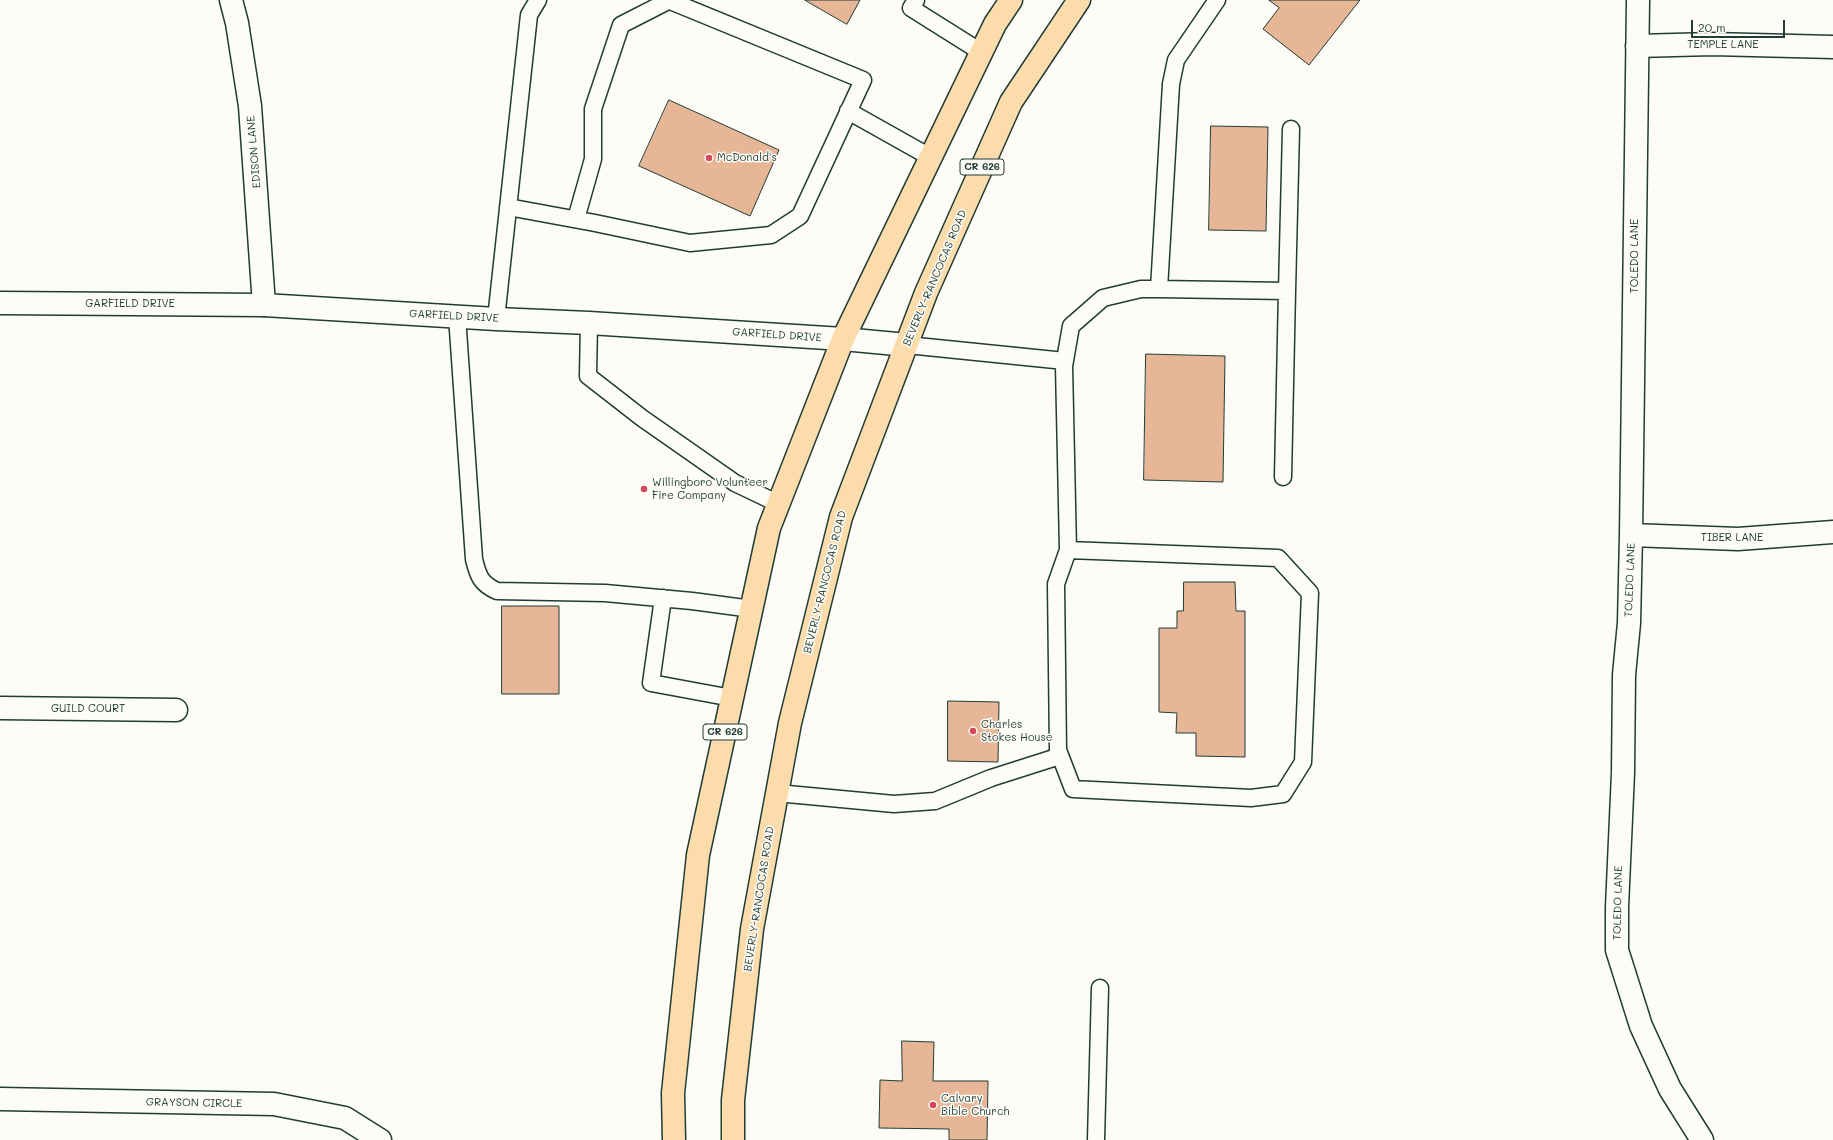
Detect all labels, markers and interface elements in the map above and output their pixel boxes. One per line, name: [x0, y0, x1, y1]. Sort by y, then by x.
scale bar: [1693, 12, 1787, 38]
text: 20 m: [1698, 19, 1726, 35]
street label: TEMPLE LANE: [1687, 38, 1759, 52]
street label: EDISON LANE: [244, 115, 264, 189]
place label: McDonald's: [717, 151, 777, 165]
marker: McDonald's: [704, 153, 714, 163]
road number: CR 626: [960, 159, 1004, 175]
street label: BEVERLY-RANCOCAS ROAD: [900, 208, 970, 348]
street label: TOLEDO LANE: [1628, 219, 1642, 293]
street label: GARFIELD DRIVE: [85, 297, 175, 311]
street label: GARFIELD DRIVE: [409, 307, 499, 325]
street label: GARFIELD DRIVE: [732, 325, 822, 345]
place label: Willingboro Volunteer Fire Company: [652, 476, 768, 502]
marker: Willingboro Volunteer Fire Company: [639, 484, 649, 494]
street label: BEVERLY-RANCOCAS ROAD: [801, 509, 849, 655]
street label: TIBER LANE: [1701, 531, 1763, 545]
street label: TOLEDO LANE: [1622, 543, 1638, 617]
street label: GUILD COURT: [51, 702, 125, 716]
place label: Charles Stokes House: [981, 718, 1053, 744]
road number: CR 626: [703, 724, 747, 740]
marker: Charles Stokes House: [968, 726, 978, 736]
street label: BEVERLY-RANCOCAS ROAD: [741, 826, 777, 972]
street label: TOLEDO LANE: [1611, 866, 1625, 940]
place label: Calvary Bible Church: [941, 1092, 1010, 1118]
street label: GRAYSON CIRCLE: [146, 1096, 242, 1110]
marker: Calvary Bible Church: [928, 1100, 938, 1110]

